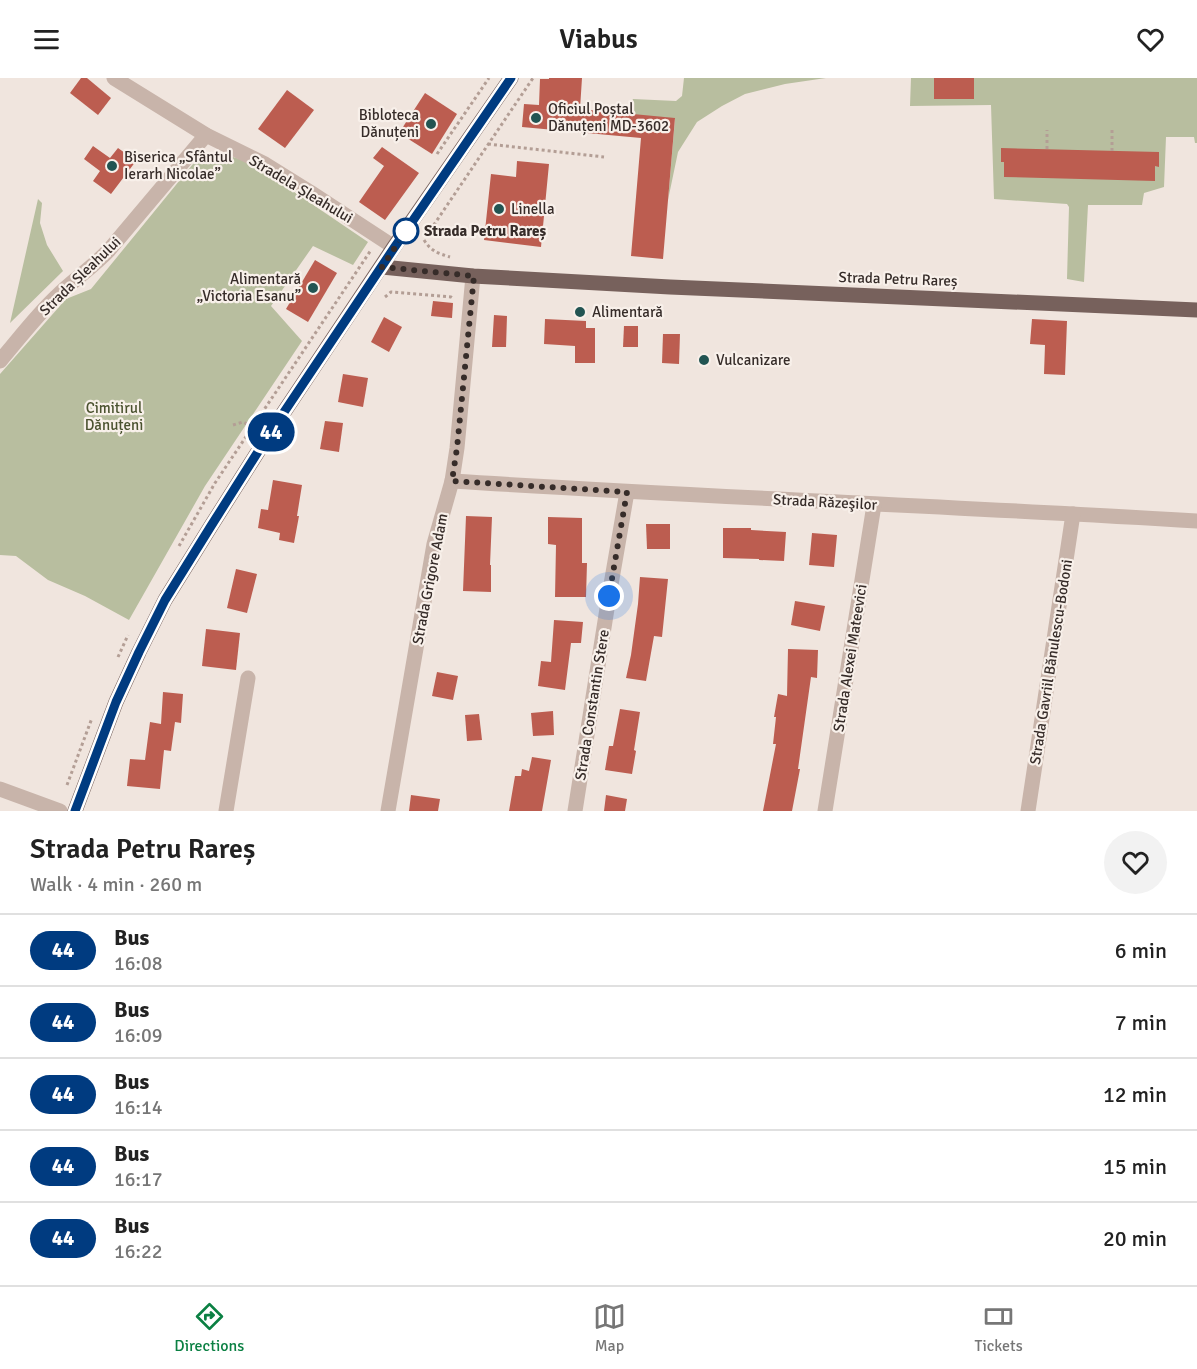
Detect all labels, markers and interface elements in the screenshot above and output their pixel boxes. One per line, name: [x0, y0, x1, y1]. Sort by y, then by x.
icon: menu: [30, 23, 63, 56]
text: Viabus: [559, 23, 638, 56]
icon: heart: [1134, 23, 1167, 56]
place label: Oficiul Poștal Dănuțeni MD-3602: [548, 100, 669, 136]
place label: Bibloteca Dănuțeni: [359, 106, 419, 142]
marker: Oficiul Poștal Dănuțeni MD-3602: [529, 111, 543, 125]
marker: Bibloteca Dănuțeni: [424, 117, 438, 131]
place label: Biserica „Sfântul Ierarh Nicolae”: [124, 148, 232, 183]
street label: Stradela Șleahului: [246, 151, 356, 227]
marker: Biserica „Sfântul Ierarh Nicolae”: [105, 159, 119, 173]
place label: Linella: [511, 200, 555, 218]
marker: Linella: [492, 202, 506, 216]
marker: Strada Petru Rareș: [393, 218, 419, 244]
place label: Strada Petru Rareș: [424, 222, 547, 241]
street label: Strada Șleahului: [36, 233, 124, 319]
street label: Strada Petru Rareș: [838, 268, 958, 290]
place label: Alimentară „Victoria Esanu”: [197, 270, 301, 305]
marker: Alimentară „Victoria Esanu”: [306, 281, 320, 295]
place label: Alimentară: [592, 303, 663, 321]
marker: Alimentară: [573, 305, 587, 319]
place label: Vulcanizare: [716, 351, 791, 369]
marker: Vulcanizare: [697, 353, 711, 367]
park label: Cimitirul Dănuțeni: [85, 399, 143, 435]
line badge: 44: [244, 412, 298, 452]
text: 44: [260, 419, 282, 445]
street label: Strada Răzeşilor: [773, 490, 878, 514]
street label: Strada Grigore Adam: [408, 512, 452, 646]
street label: Strada Gavriil Bănulescu-Bodoni: [1026, 558, 1076, 766]
your location: [594, 581, 624, 611]
street label: Strada Alexei Mateevici: [829, 583, 871, 733]
street label: Strada Constantin Stere: [571, 628, 613, 782]
button: heart: [1104, 831, 1167, 894]
text: Strada Petru Rareș: [30, 832, 255, 866]
text: Walk · 4 min · 260 m: [30, 872, 202, 897]
text: Bus: [114, 924, 149, 951]
text: 44: [52, 937, 74, 963]
text: 6 min: [1115, 937, 1167, 964]
text: 16:08: [114, 951, 163, 976]
text: Bus: [114, 996, 149, 1023]
text: 44: [52, 1009, 74, 1035]
text: 7 min: [1115, 1009, 1167, 1036]
text: 16:09: [114, 1023, 163, 1048]
text: Bus: [114, 1068, 149, 1095]
text: 44: [52, 1081, 74, 1107]
text: 12 min: [1103, 1081, 1167, 1108]
text: 16:14: [114, 1095, 163, 1120]
text: Bus: [114, 1140, 149, 1167]
text: 44: [52, 1153, 74, 1179]
text: 15 min: [1103, 1153, 1167, 1180]
text: 16:17: [114, 1167, 163, 1192]
text: Bus: [114, 1212, 149, 1239]
text: 44: [52, 1225, 74, 1251]
text: 20 min: [1103, 1225, 1167, 1252]
text: 16:22: [114, 1239, 163, 1264]
tab: Directions: [174, 1300, 244, 1356]
tab: Map: [593, 1300, 626, 1356]
tab: Tickets: [975, 1300, 1023, 1356]

